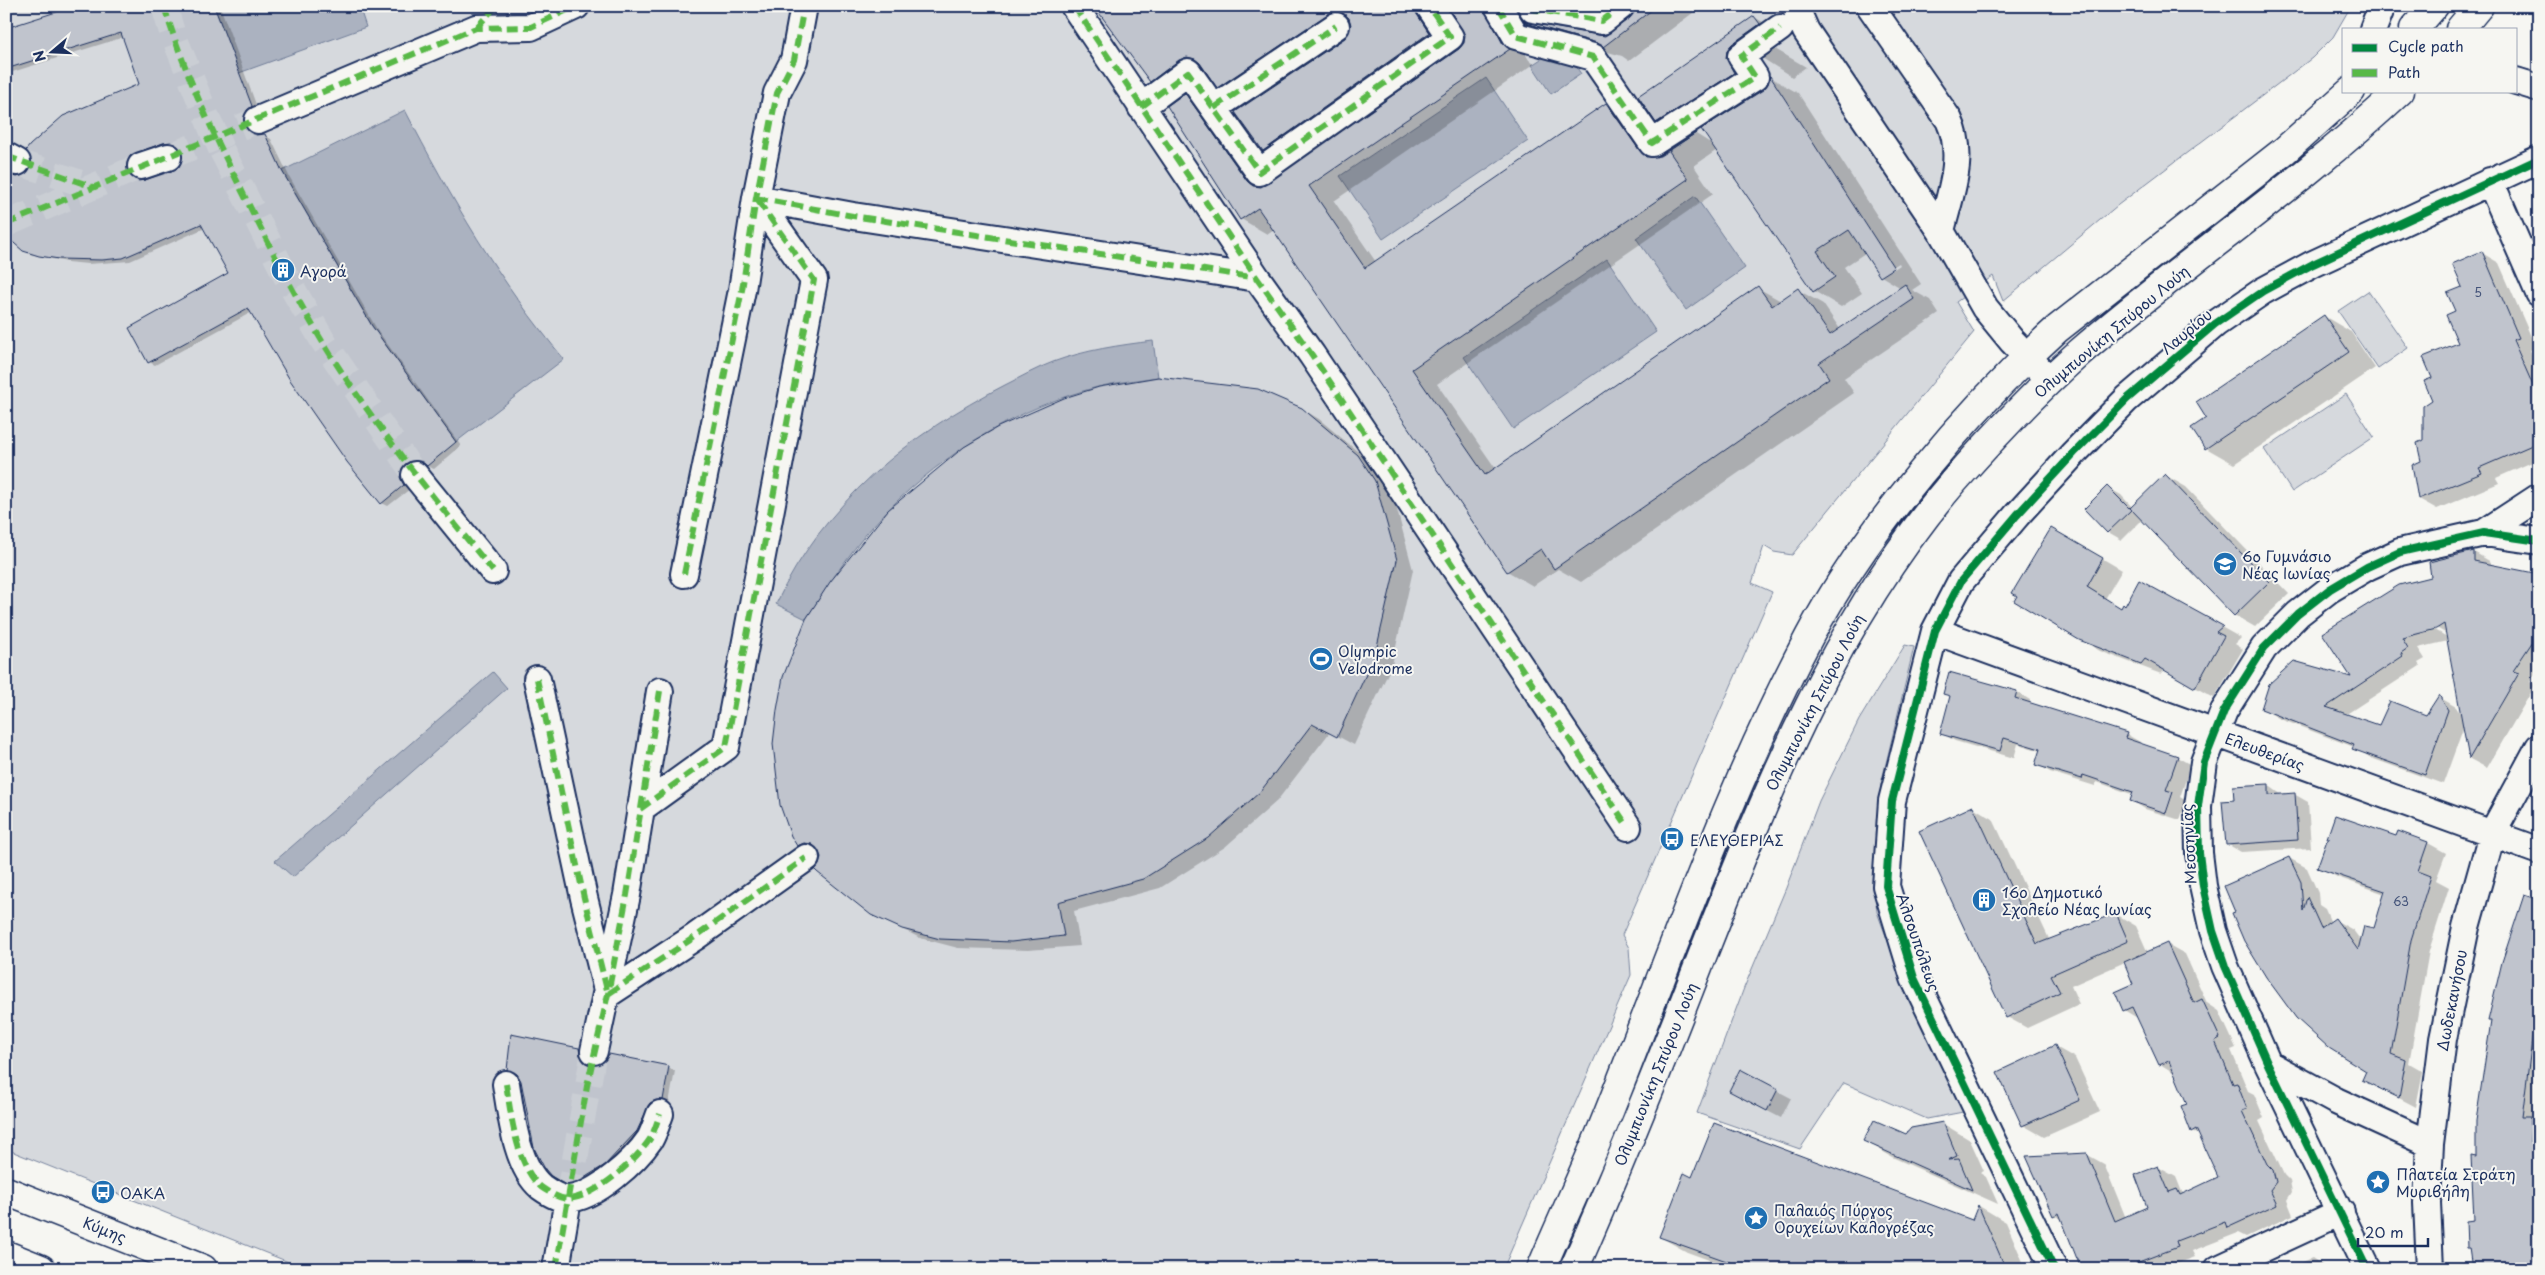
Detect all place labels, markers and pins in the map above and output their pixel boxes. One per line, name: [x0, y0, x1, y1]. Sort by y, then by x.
building icon: Αγορά: [270, 257, 296, 283]
place label: Αγορά: [300, 259, 347, 282]
place label: 6ο Γυμνάσιο Νέας Ιωνίας: [2242, 544, 2331, 584]
school or university icon: 6ο Γυμνάσιο Νέας Ιωνίας: [2212, 551, 2238, 577]
place label: Olympic Velodrome: [1338, 639, 1413, 679]
sports icon: Olympic Velodrome: [1308, 646, 1334, 672]
bus stop icon: ΕΛΕΥΘΕΡΙΑΣ: [1659, 826, 1685, 852]
place label: ΕΛΕΥΘΕΡΙΑΣ: [1690, 828, 1784, 851]
place label: 16ο Δημοτικό Σχολείο Νέας Ιωνίας: [2002, 880, 2152, 920]
building icon: 16ο Δημοτικό Σχολείο Νέας Ιωνίας: [1971, 887, 1997, 913]
place label: Πλατεία Στράτη Μυριβήλη: [2396, 1162, 2516, 1202]
place icon: Πλατεία Στράτη Μυριβήλη: [2365, 1169, 2391, 1195]
bus stop icon: ΟΑΚΑ: [90, 1179, 116, 1205]
place label: ΟΑΚΑ: [120, 1181, 165, 1204]
place label: Παλαιός Πύργος Ορυχείων Καλογρέζας: [1774, 1198, 1934, 1238]
place icon: Παλαιός Πύργος Ορυχείων Καλογρέζας: [1743, 1205, 1769, 1231]

